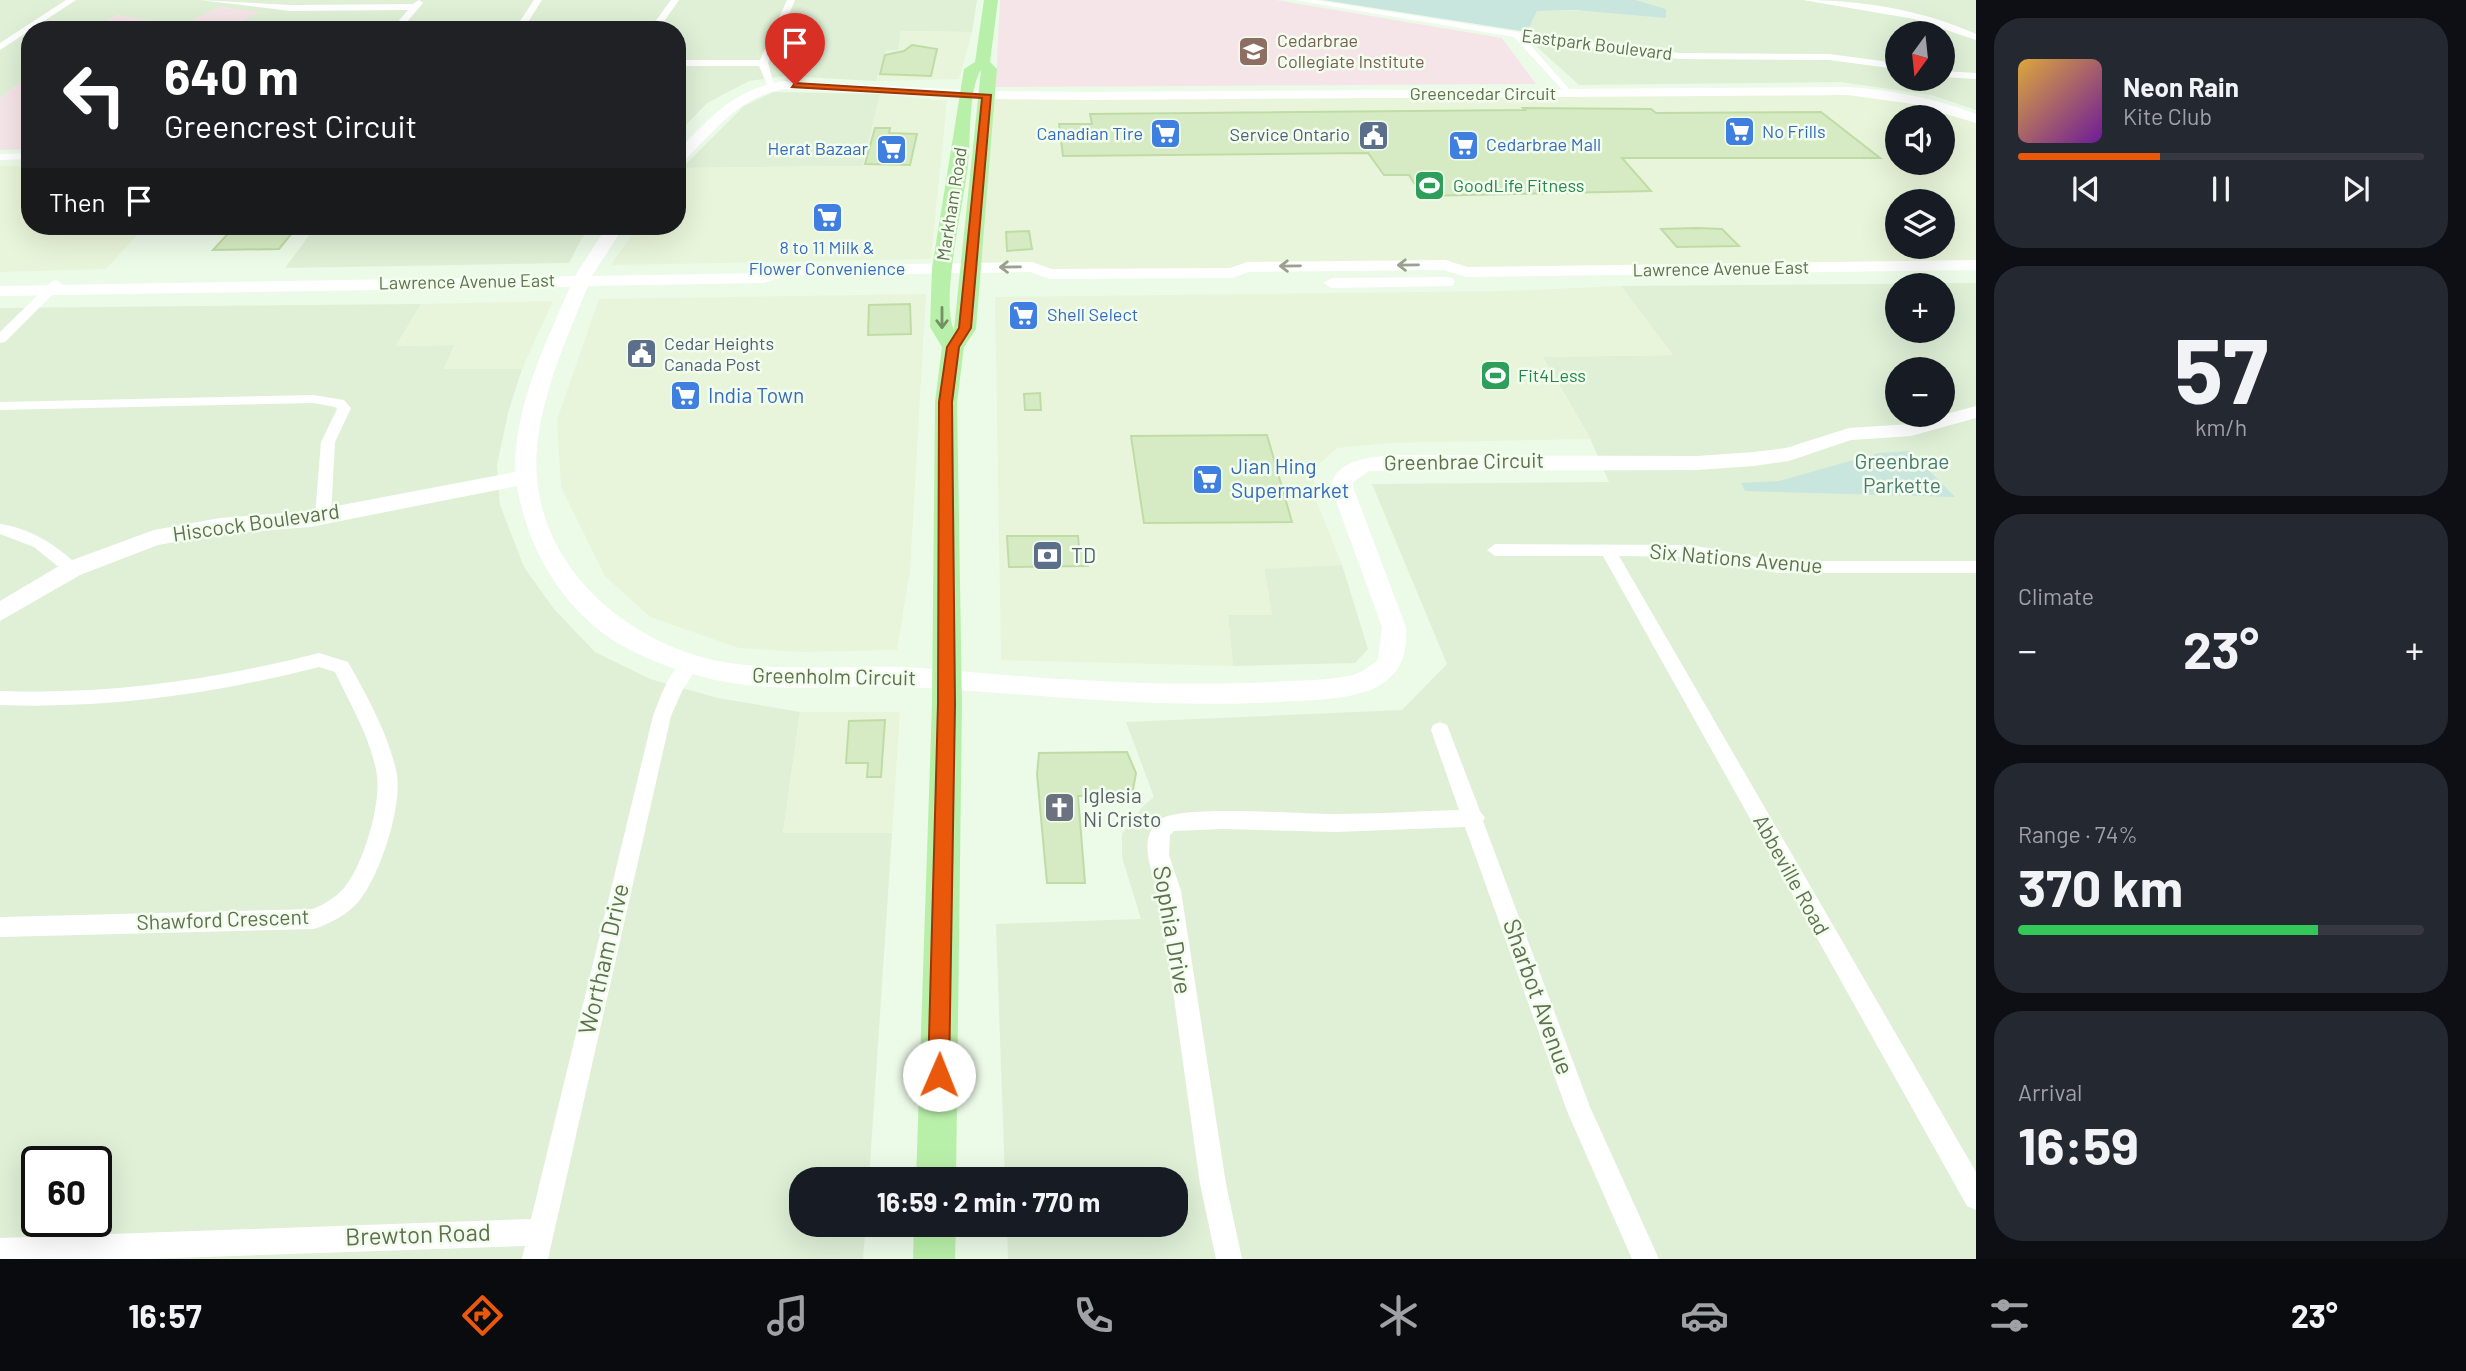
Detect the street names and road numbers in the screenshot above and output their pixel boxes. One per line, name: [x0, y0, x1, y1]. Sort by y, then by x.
street label: Eastpark Boulevard: [1521, 24, 1674, 64]
street label: Greencedar Circuit: [1410, 82, 1556, 104]
street label: Markham Road: [931, 145, 971, 262]
street label: Lawrence Avenue East: [1633, 255, 1809, 281]
street label: Lawrence Avenue East: [379, 268, 555, 294]
street label: Greenbrae Circuit: [1384, 447, 1544, 474]
street label: Hiscock Boulevard: [171, 497, 341, 546]
street label: Six Nations Avenue: [1649, 537, 1824, 578]
street label: Greenholm Circuit: [752, 662, 916, 689]
street label: Abbeville Road: [1749, 810, 1836, 939]
street label: Sophia Drive: [1148, 863, 1199, 996]
street label: Wortham Drive: [571, 880, 634, 1037]
street label: Shawford Crescent: [136, 903, 310, 934]
street label: Sharbot Avenue: [1498, 915, 1581, 1078]
street label: Brewton Road: [345, 1216, 491, 1251]

